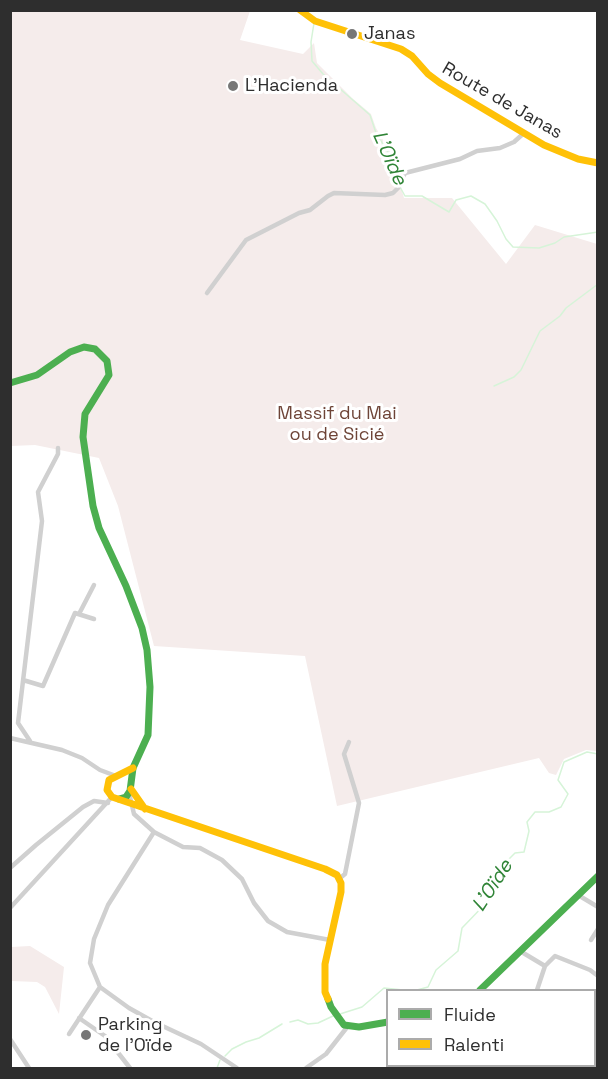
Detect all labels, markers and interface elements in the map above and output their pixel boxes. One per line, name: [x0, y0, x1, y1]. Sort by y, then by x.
place label: Janas: [364, 23, 415, 45]
marker: Janas: [345, 27, 359, 41]
street label: Route de Janas: [438, 58, 566, 144]
place label: L'Hacienda: [245, 75, 338, 97]
marker: L'Hacienda: [226, 79, 240, 93]
water label: L'Oïde: [366, 127, 412, 189]
park label: Massif du Mai ou de Sicié: [277, 403, 397, 446]
water label: L'Oïde: [467, 856, 519, 916]
legend: [386, 989, 596, 1067]
text: Fluide: [444, 1003, 496, 1026]
place label: Parking de l'Oïde: [98, 1014, 173, 1056]
marker: Parking de l'Oïde: [79, 1028, 93, 1042]
text: Ralenti: [444, 1033, 504, 1056]

